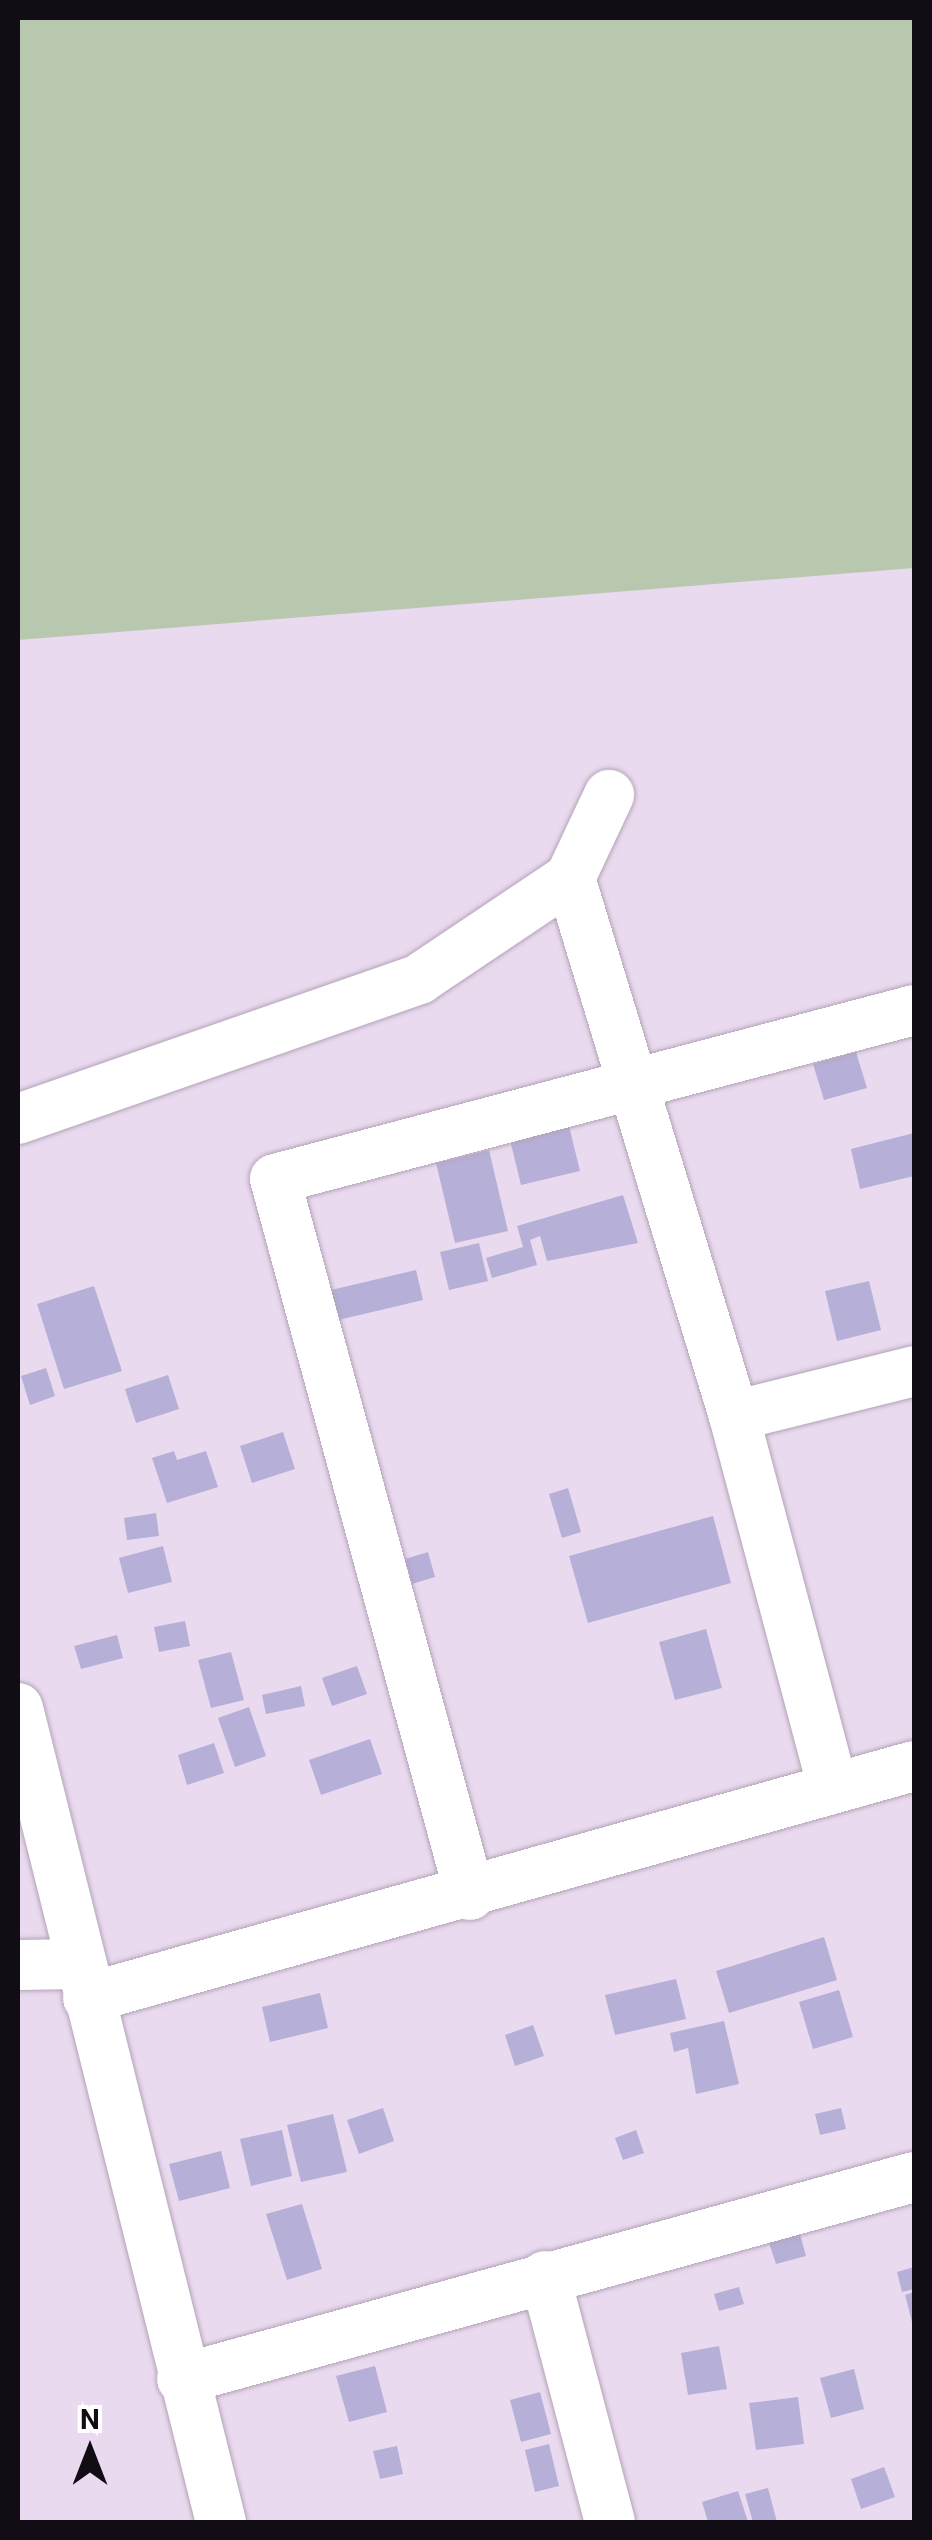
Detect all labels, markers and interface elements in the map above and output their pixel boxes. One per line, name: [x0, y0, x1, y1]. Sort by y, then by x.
north arrow: [40, 2400, 140, 2500]
text: N: [80, 2403, 100, 2436]

